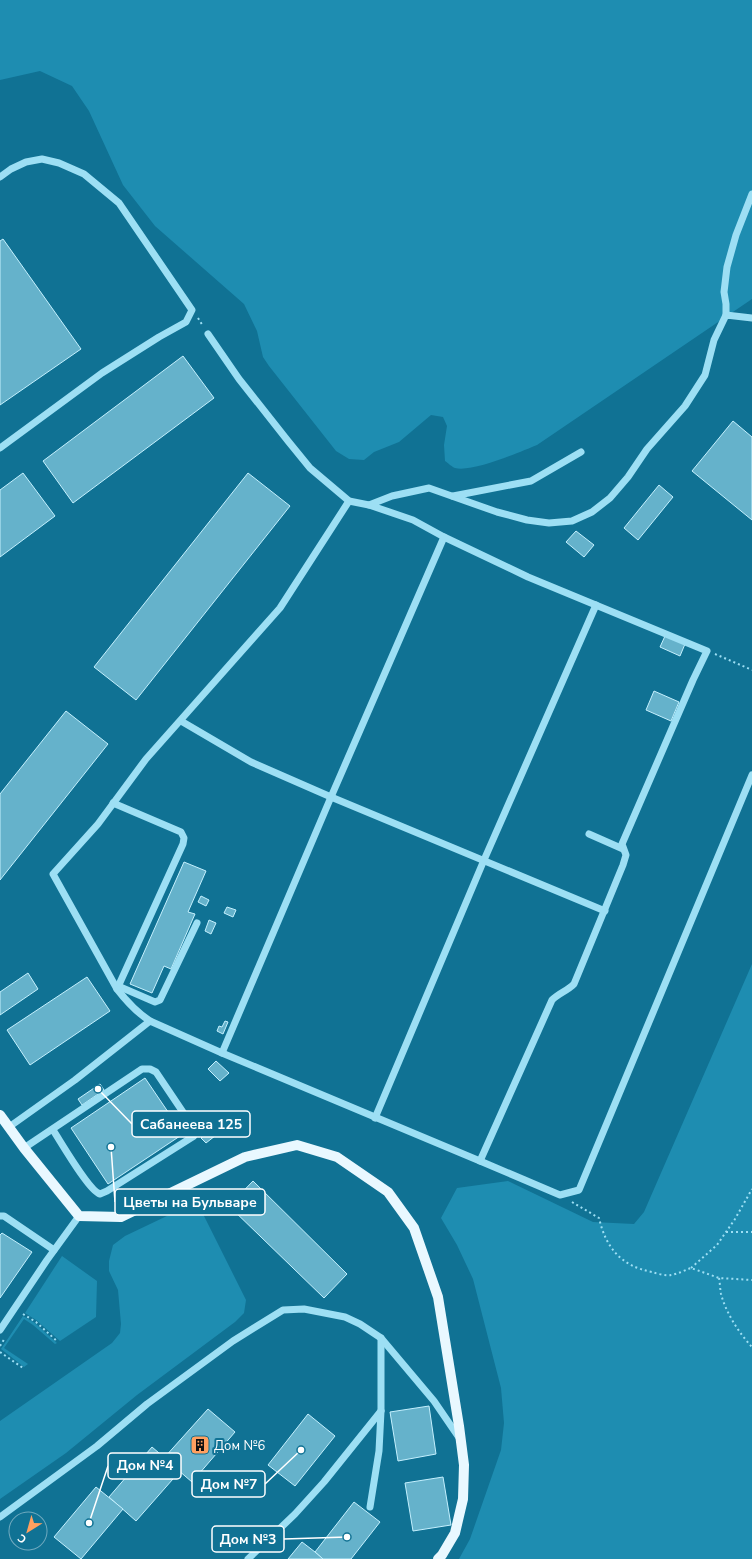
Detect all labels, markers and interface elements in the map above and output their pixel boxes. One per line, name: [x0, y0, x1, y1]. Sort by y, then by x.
callout: Сабанеева 125: [132, 1111, 250, 1137]
text: Сабанеева 125: [140, 1115, 242, 1134]
callout: Цветы на Бульваре: [115, 1189, 265, 1215]
text: Цветы на Бульваре: [123, 1193, 257, 1212]
building icon: Дом №6: [189, 1434, 211, 1456]
place label: Дом №6: [214, 1437, 265, 1455]
callout: Дом №4: [108, 1453, 181, 1479]
text: Дом №4: [117, 1456, 174, 1475]
callout: Дом №7: [192, 1471, 265, 1497]
text: Дом №7: [201, 1475, 257, 1494]
north arrow: [8, 1511, 48, 1551]
callout: Дом №3: [212, 1526, 284, 1552]
text: С: [14, 1530, 30, 1547]
text: Дом №3: [220, 1530, 276, 1549]

